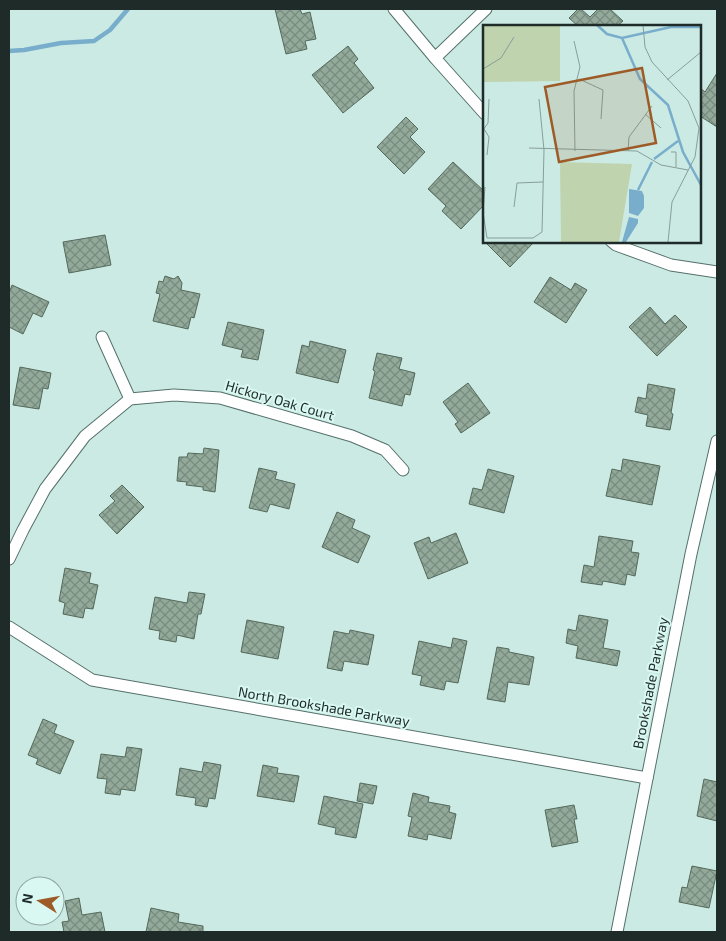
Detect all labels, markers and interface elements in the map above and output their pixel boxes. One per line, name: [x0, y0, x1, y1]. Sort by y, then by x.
inset map: [483, 25, 701, 242]
street label: Hickory Oak Court: [224, 376, 336, 424]
street label: Brookshade Parkway: [629, 615, 671, 750]
street label: North Brookshade Parkway: [237, 683, 412, 730]
north arrow: [15, 876, 65, 926]
text: N: [17, 892, 36, 905]

